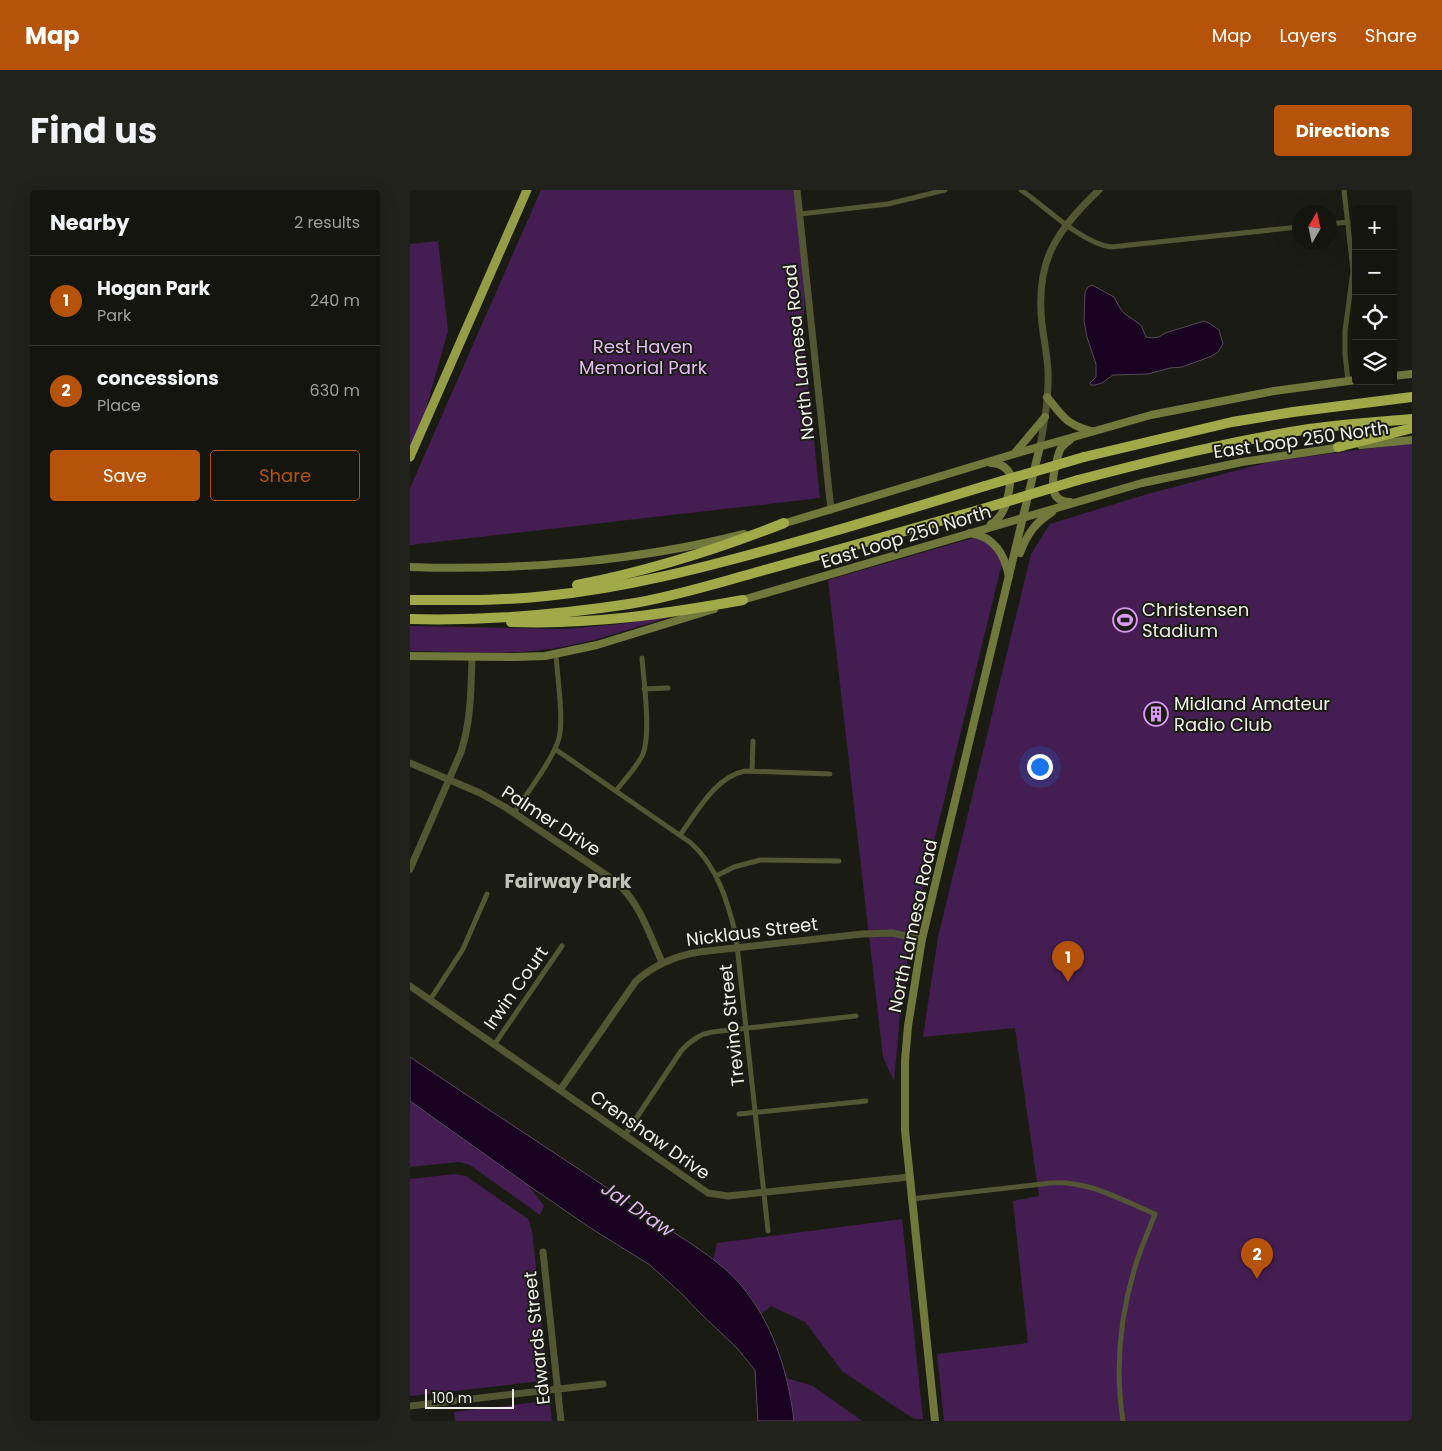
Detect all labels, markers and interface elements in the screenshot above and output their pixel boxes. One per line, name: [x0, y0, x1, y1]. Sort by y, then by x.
text: Map: [25, 19, 80, 52]
text: Map: [1212, 23, 1252, 48]
text: Layers: [1280, 23, 1337, 48]
text: Share: [1365, 23, 1417, 48]
button: Directions: [1274, 105, 1412, 156]
text: Find us: [30, 106, 157, 155]
north arrow: [1292, 205, 1337, 250]
map controls: [1352, 205, 1397, 385]
button: +: [1352, 205, 1397, 250]
text: Nearby: [50, 208, 130, 237]
text: 2 results: [294, 211, 360, 234]
button: −: [1352, 250, 1397, 295]
street label: North Lamesa Road: [777, 263, 820, 441]
text: Hogan Park: [97, 275, 210, 302]
text: 1: [63, 289, 69, 312]
text: 240 m: [310, 289, 360, 312]
button: locate: [1352, 295, 1397, 340]
text: Park: [97, 304, 131, 327]
park label: Rest Haven Memorial Park: [579, 334, 708, 380]
button: layers: [1352, 340, 1397, 385]
text: concessions: [97, 365, 219, 392]
text: 2: [61, 379, 71, 402]
text: 630 m: [310, 379, 360, 402]
text: Place: [97, 394, 141, 417]
street label: East Loop 250 North: [1212, 415, 1390, 464]
button: Save: [50, 450, 200, 501]
button: Share: [210, 450, 360, 501]
street label: East Loop 250 North: [818, 499, 994, 574]
place label: Christensen Stadium: [1142, 597, 1249, 643]
sports icon: Christensen Stadium: [1112, 607, 1138, 633]
place label: Midland Amateur Radio Club: [1174, 691, 1330, 737]
building icon: Midland Amateur Radio Club: [1143, 701, 1169, 727]
your location: [1027, 754, 1053, 780]
street label: Palmer Drive: [497, 779, 606, 862]
street label: North Lamesa Road: [882, 837, 943, 1015]
district label: Fairway Park: [504, 868, 632, 895]
street label: Nicklaus Street: [685, 911, 819, 952]
street label: Irwin Court: [478, 941, 554, 1035]
pin: 1: [1052, 941, 1084, 982]
street label: Trevino Street: [713, 963, 750, 1087]
street label: Crenshaw Drive: [585, 1084, 715, 1185]
water label: Jal Draw: [596, 1175, 681, 1244]
pin: 2: [1241, 1238, 1273, 1279]
street label: Edwards Street: [517, 1270, 556, 1406]
scale bar: [425, 1386, 514, 1409]
text: 100 m: [432, 1388, 472, 1408]

